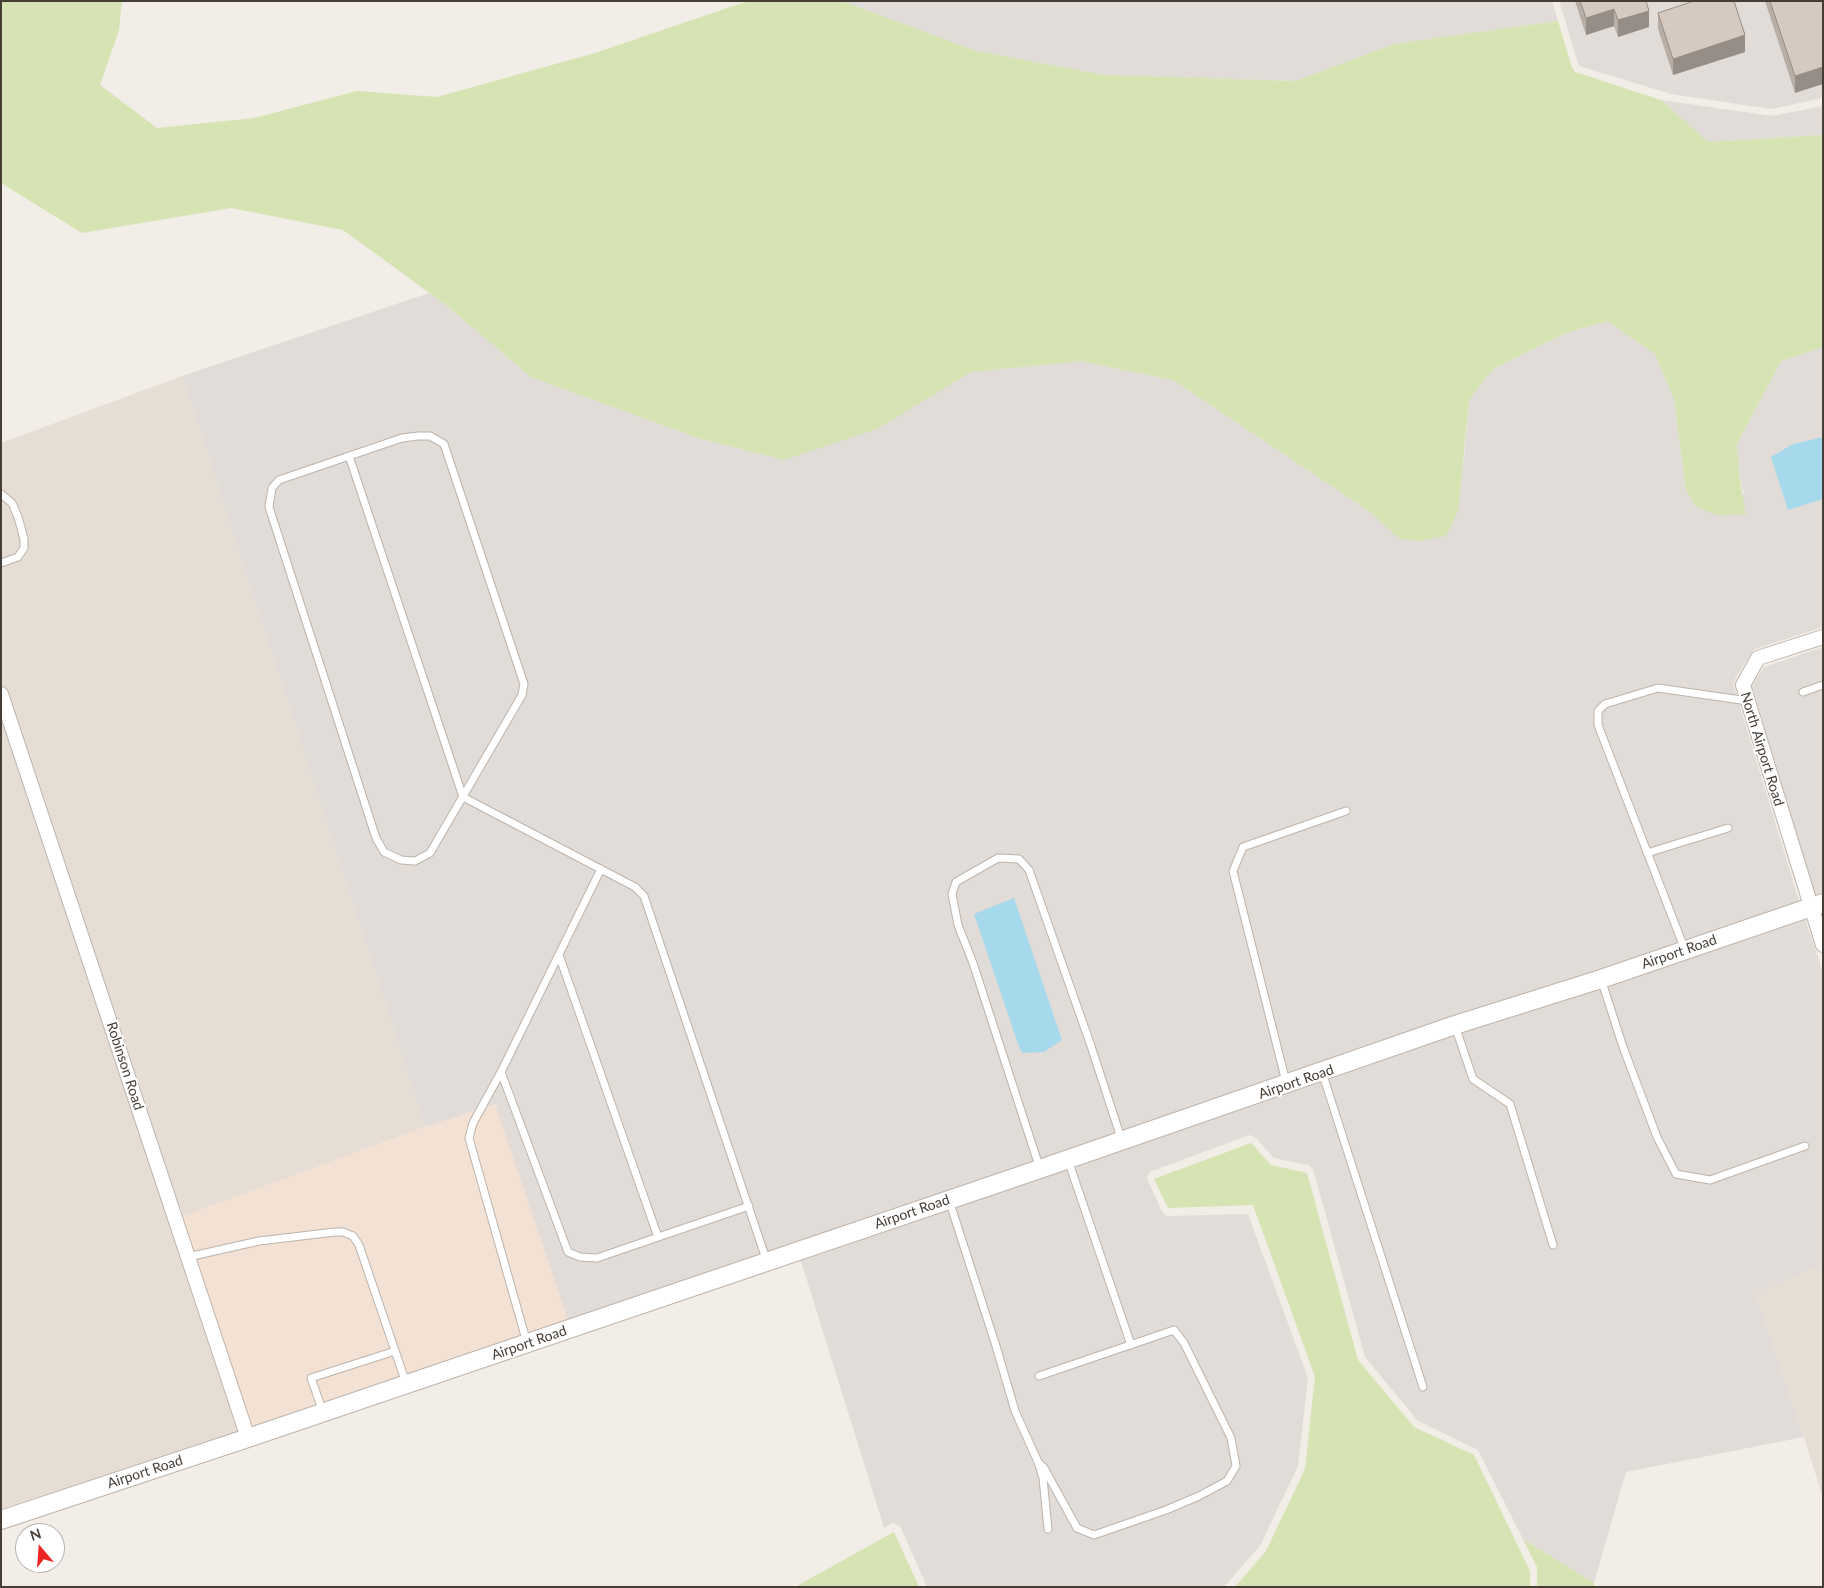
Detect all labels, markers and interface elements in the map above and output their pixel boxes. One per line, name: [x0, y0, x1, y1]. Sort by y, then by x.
street label: North Airport Road: [1737, 690, 1787, 808]
street label: Airport Road: [1639, 931, 1719, 973]
street label: Robinson Road: [103, 1020, 147, 1112]
street label: Airport Road: [1256, 1061, 1336, 1103]
street label: Airport Road: [872, 1191, 952, 1233]
street label: Airport Road: [489, 1322, 569, 1364]
street label: Airport Road: [105, 1452, 185, 1492]
north arrow: [15, 1523, 65, 1573]
text: N: [28, 1524, 43, 1544]

